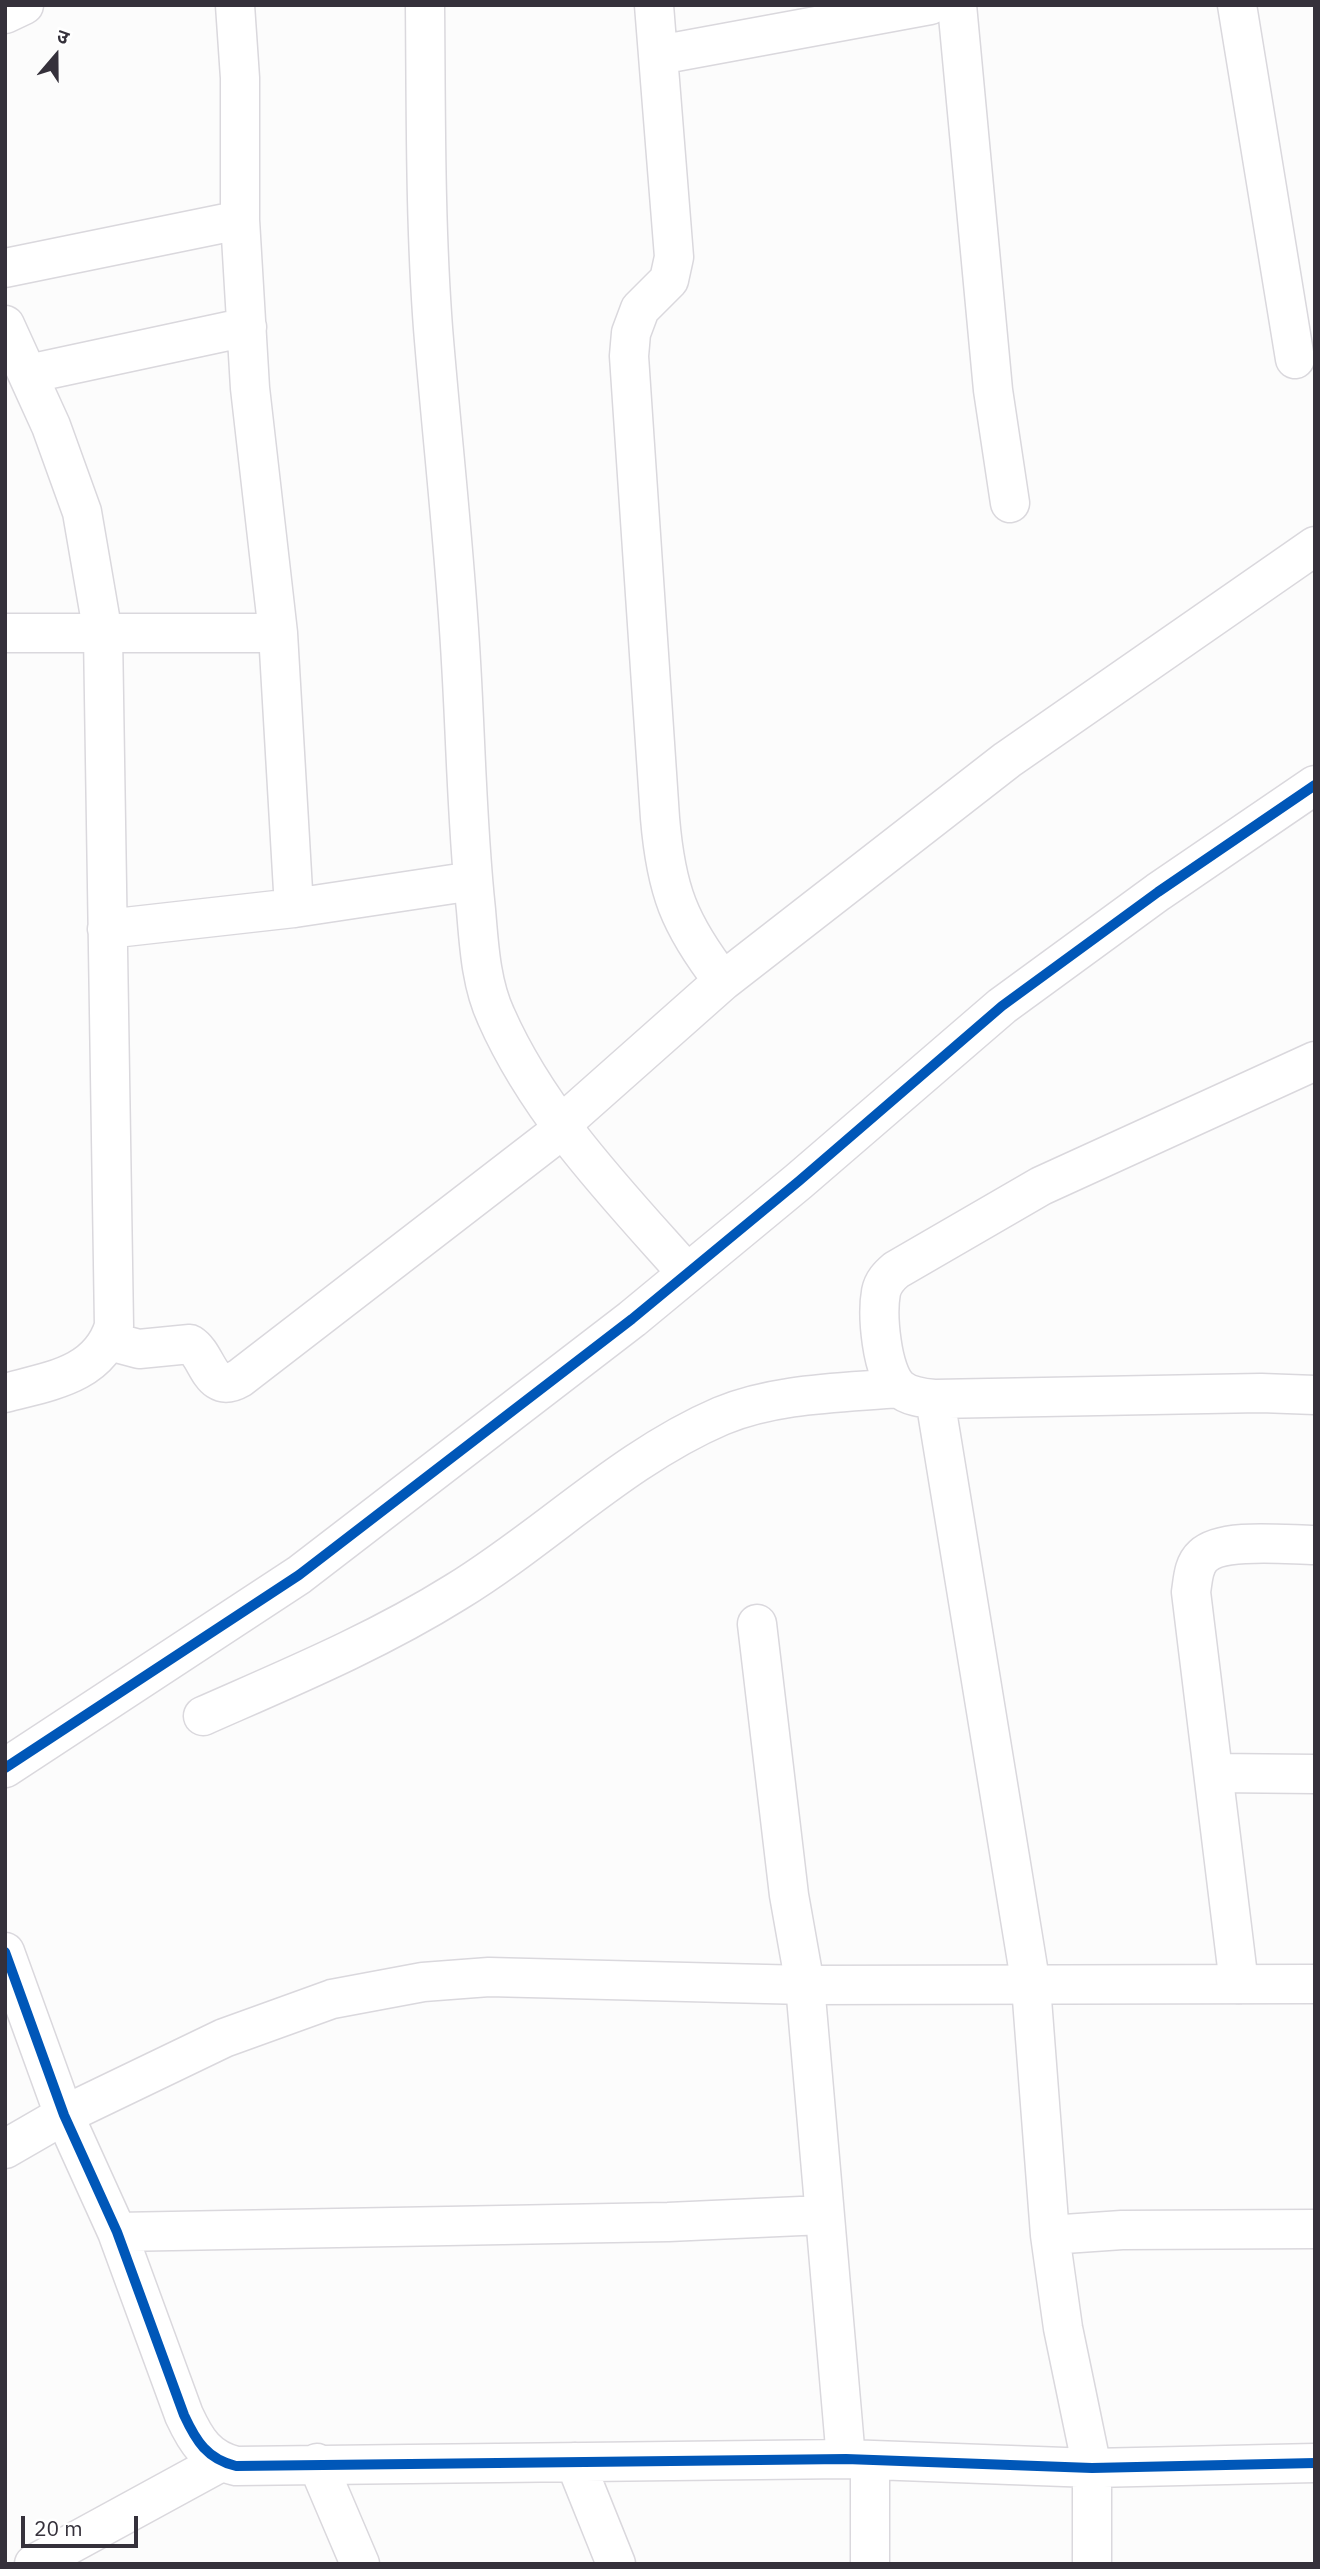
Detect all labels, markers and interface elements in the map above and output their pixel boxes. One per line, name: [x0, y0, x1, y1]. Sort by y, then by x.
north arrow: [21, 21, 91, 91]
text: उ: [54, 23, 73, 49]
scale bar: [24, 2502, 142, 2546]
text: 20 m: [34, 2514, 83, 2542]

